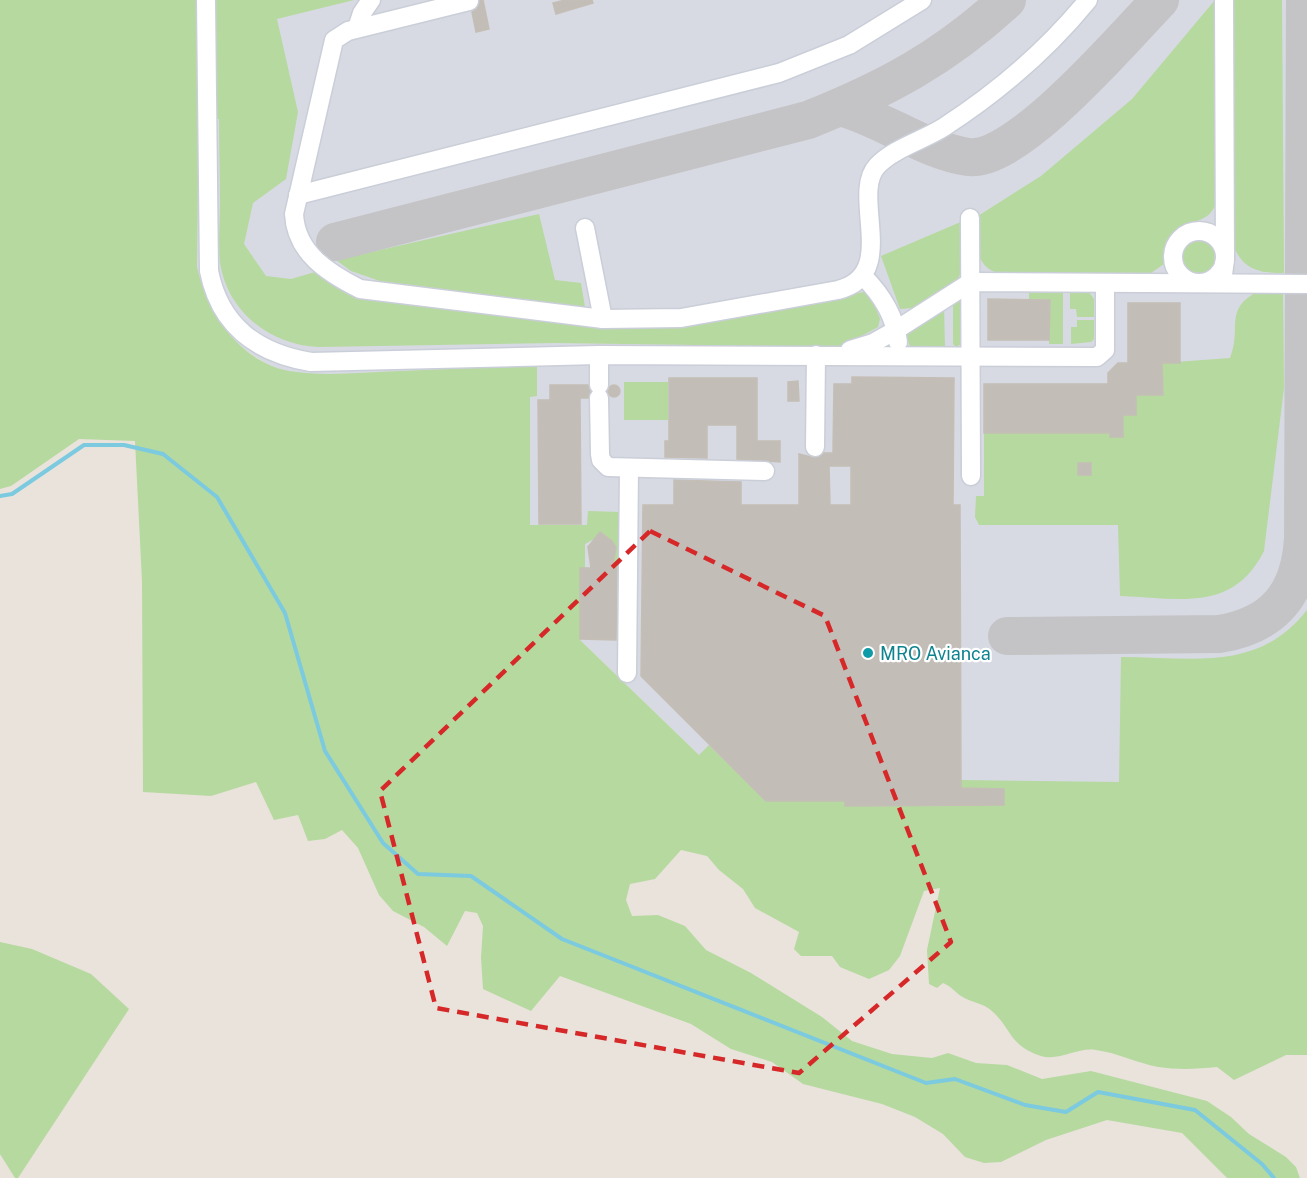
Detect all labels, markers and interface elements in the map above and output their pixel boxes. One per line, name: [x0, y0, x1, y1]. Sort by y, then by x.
place label: MRO Avianca: [880, 643, 991, 664]
marker: MRO Avianca: [861, 646, 875, 660]

